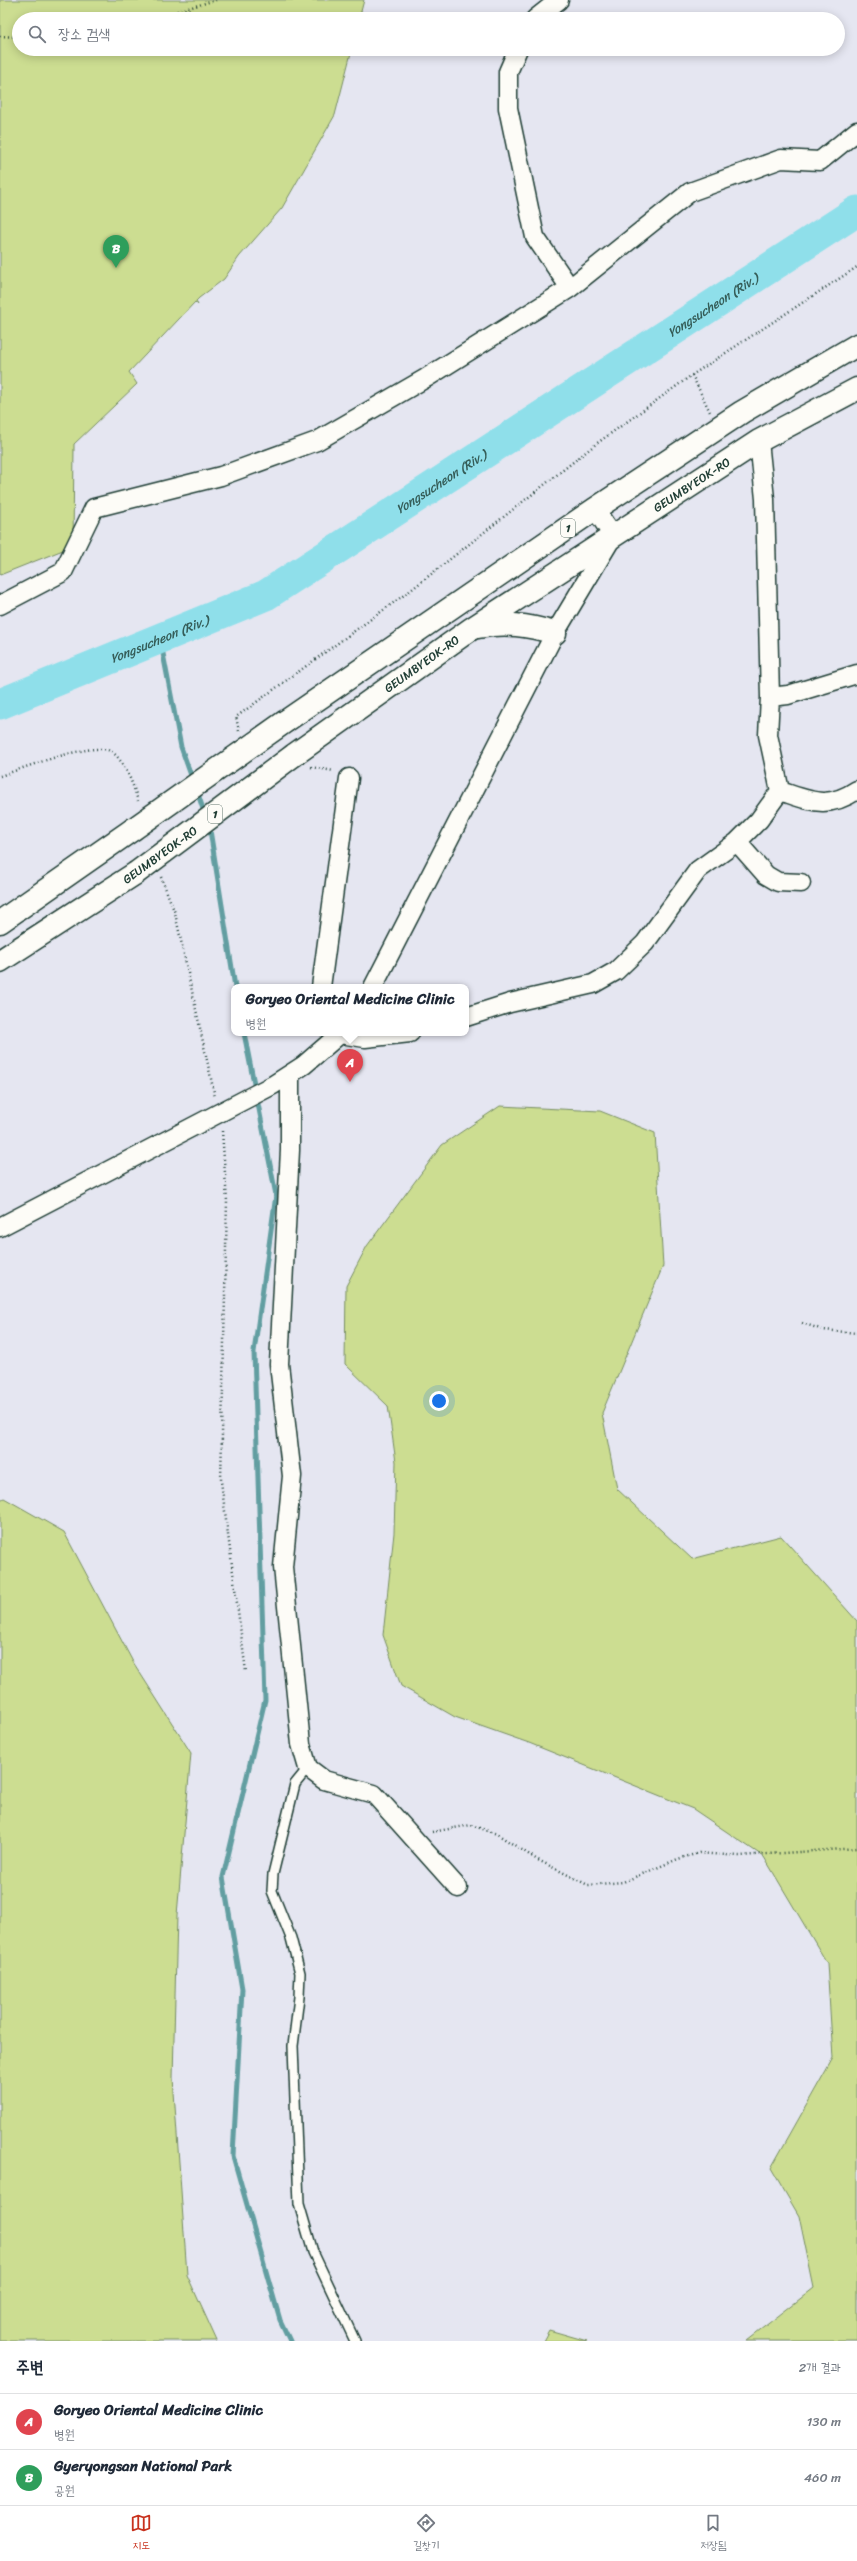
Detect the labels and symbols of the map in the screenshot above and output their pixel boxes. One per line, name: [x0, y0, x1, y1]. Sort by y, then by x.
pin: B: [103, 235, 129, 268]
water label: Yongsucheon (Riv.): [663, 266, 765, 343]
water label: Yongsucheon (Riv.): [391, 442, 493, 520]
street label: GEUMBYEOK-RO: [649, 451, 735, 518]
road number: 1: [561, 519, 575, 537]
water label: Yongsucheon (Riv.): [107, 608, 214, 670]
street label: GEUMBYEOK-RO: [379, 629, 465, 699]
road number: 1: [208, 805, 222, 823]
street label: GEUMBYEOK-RO: [118, 820, 203, 890]
pin: A: [337, 1049, 363, 1082]
your location: [429, 1391, 449, 1411]

